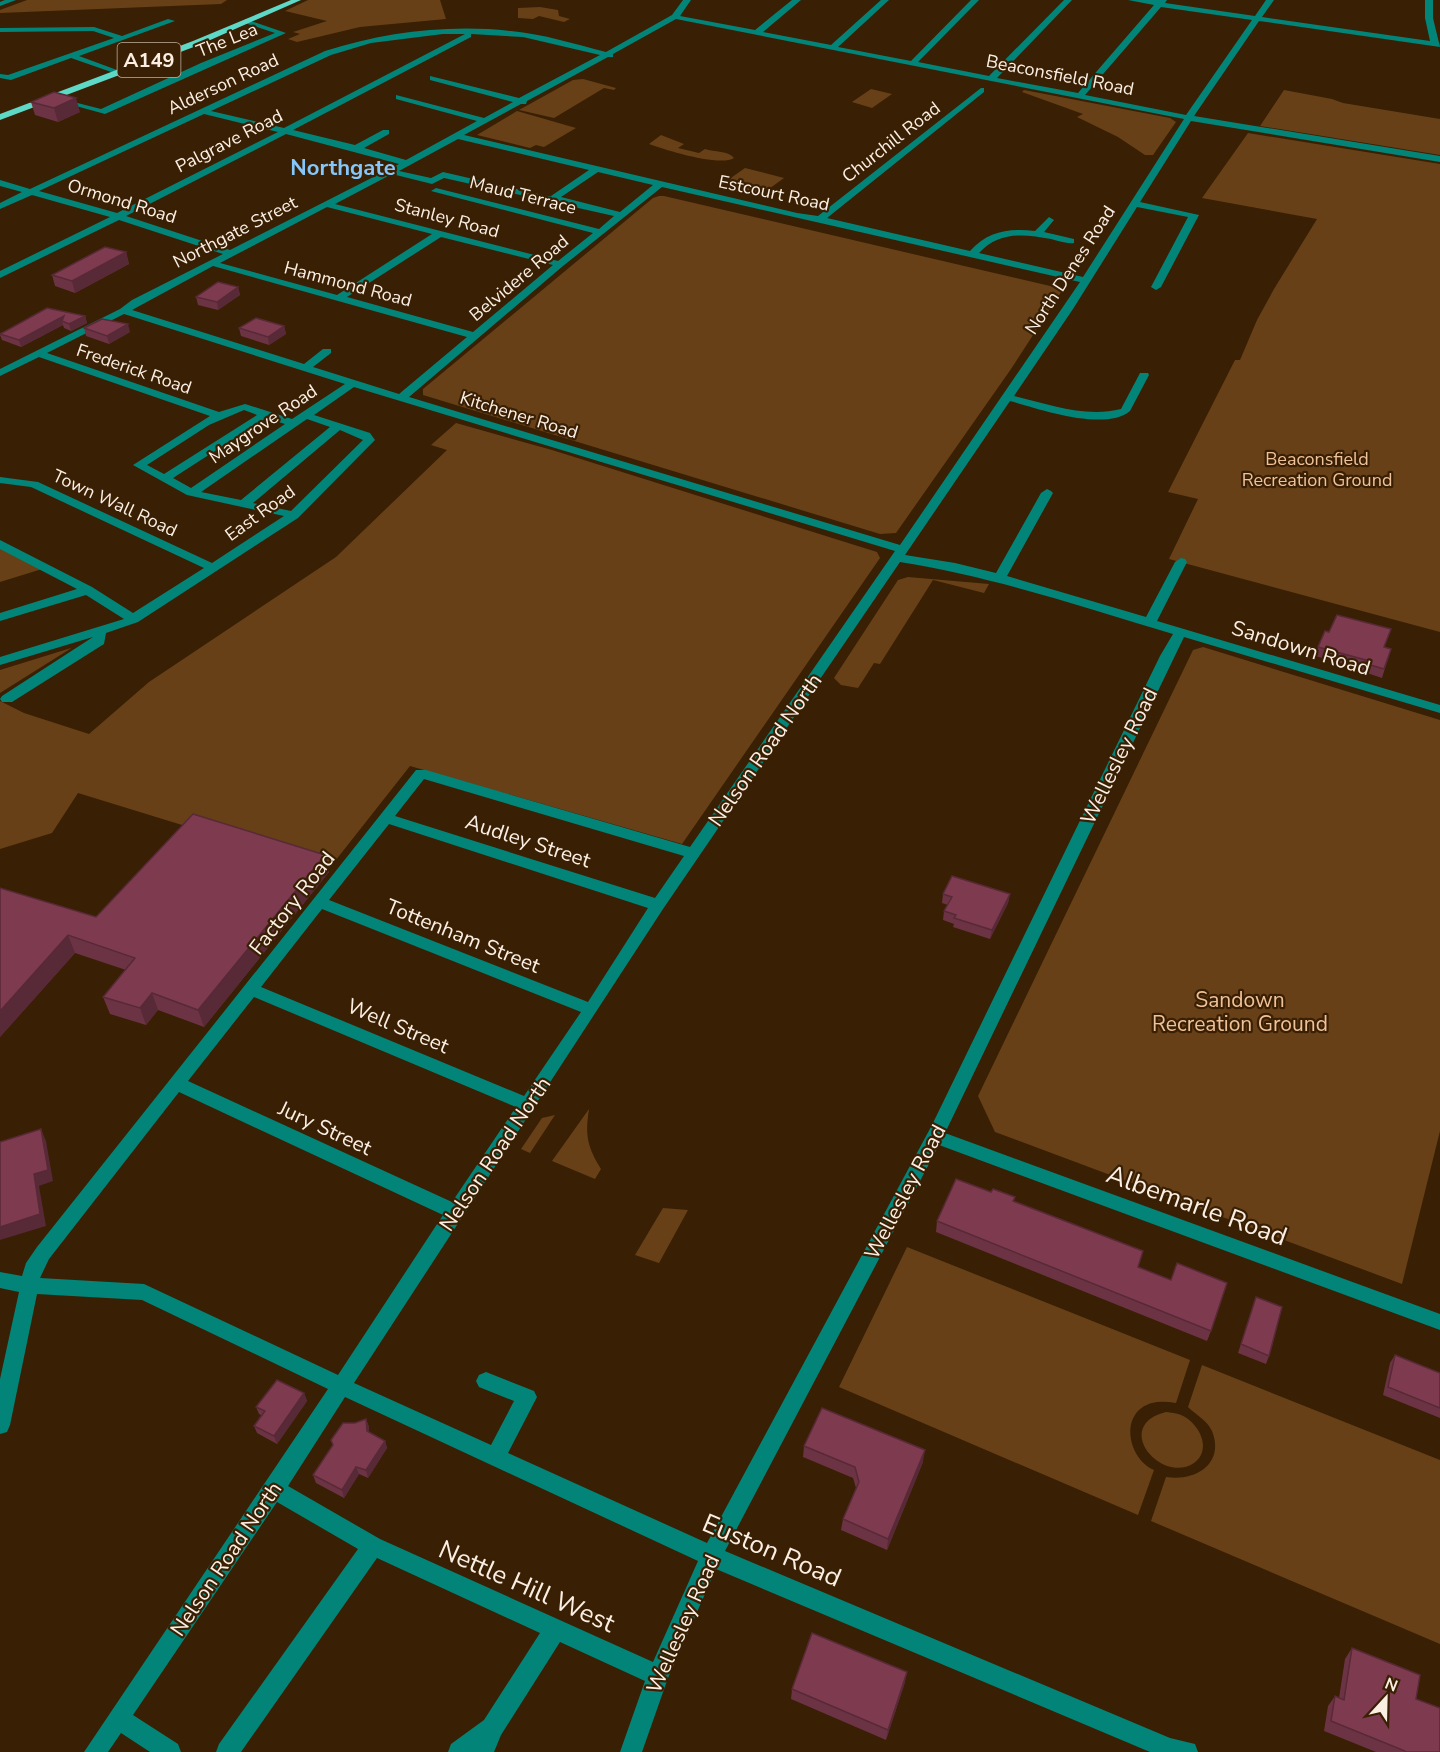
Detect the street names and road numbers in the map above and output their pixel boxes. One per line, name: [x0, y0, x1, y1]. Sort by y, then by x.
street label: The Lea: [193, 17, 261, 63]
road number: A149: [118, 43, 180, 77]
street label: Alderson Road: [163, 48, 283, 120]
street label: Beaconsfield Road: [984, 49, 1136, 101]
street label: Churchill Road: [837, 96, 945, 188]
street label: Palgrave Road: [171, 104, 287, 178]
street label: Maud Terrace: [467, 170, 579, 220]
street label: Estcourt Road: [716, 170, 832, 216]
street label: Ormond Road: [65, 173, 179, 229]
street label: Northgate Street: [169, 190, 302, 274]
street label: Stanley Road: [392, 192, 502, 244]
street label: North Denes Road: [1019, 201, 1121, 339]
street label: Belvidere Road: [464, 229, 574, 327]
street label: Hammond Road: [281, 255, 415, 313]
street label: Frederick Road: [73, 338, 195, 400]
street label: Maygrove Road: [204, 379, 322, 469]
street label: Kitchener Road: [457, 386, 581, 444]
street label: Town Wall Road: [49, 464, 181, 542]
street label: East Road: [220, 479, 300, 547]
street label: Sandown Road: [1228, 614, 1374, 682]
street label: Nelson Road North: [702, 668, 828, 832]
street label: Wellesley Road: [1074, 683, 1164, 829]
street label: Audley Street: [462, 808, 595, 875]
street label: Factory Road: [243, 845, 341, 961]
street label: Tottenham Street: [382, 892, 545, 980]
street label: Well Street: [343, 992, 454, 1060]
street label: Nelson Road North: [433, 1071, 557, 1237]
street label: Jury Street: [273, 1094, 377, 1162]
street label: Wellesley Road: [858, 1120, 952, 1264]
street label: Albemarle Road: [1102, 1157, 1292, 1254]
street label: Nelson Road North: [164, 1476, 288, 1642]
street label: Euston Road: [697, 1506, 847, 1595]
street label: Nettle Hill West: [433, 1532, 621, 1641]
street label: Wellesley Road: [640, 1550, 726, 1698]

